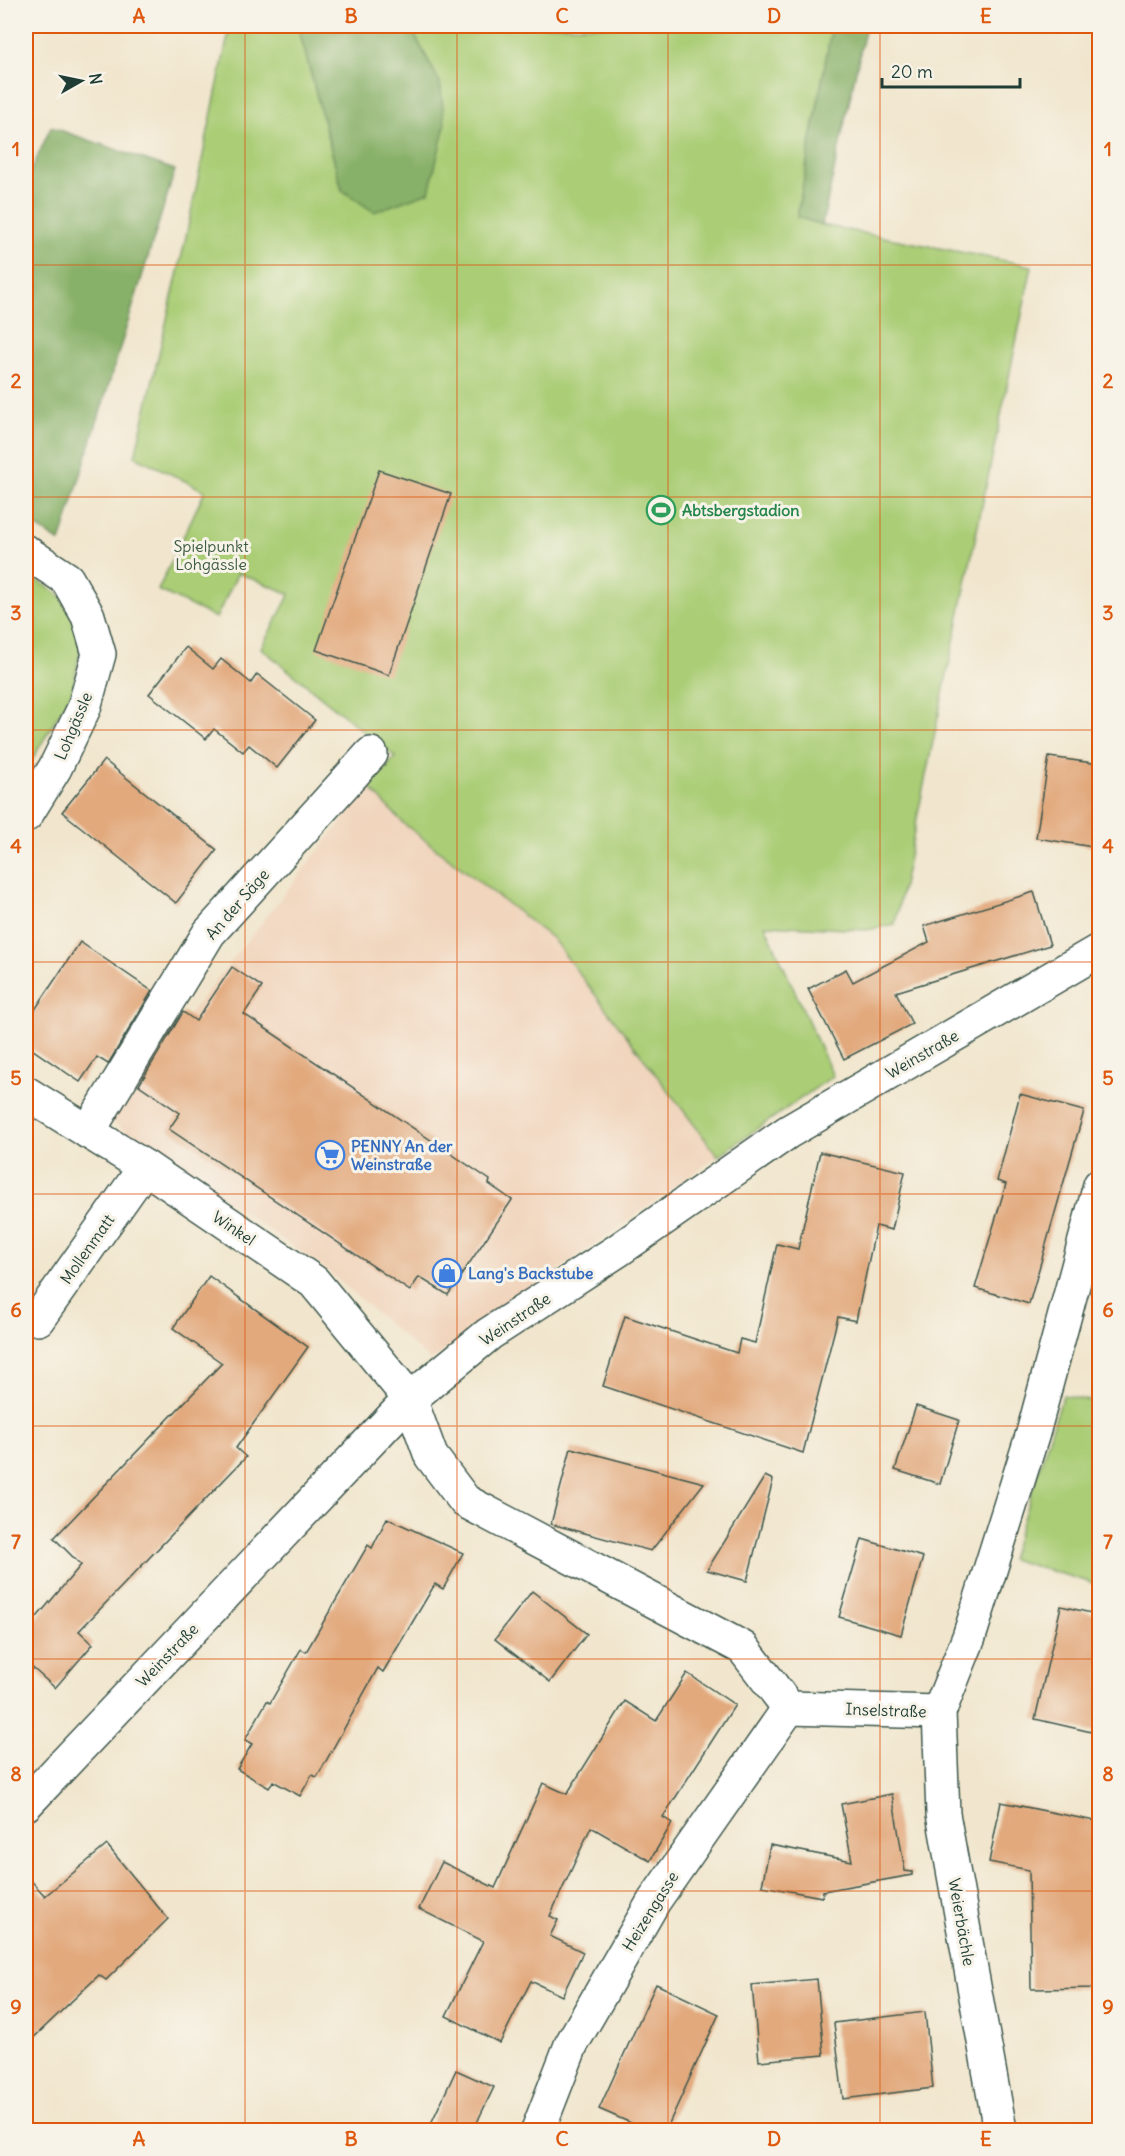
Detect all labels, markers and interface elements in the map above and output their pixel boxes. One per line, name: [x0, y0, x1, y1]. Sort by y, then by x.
text: A: [133, 3, 146, 28]
text: B: [344, 3, 358, 28]
text: C: [555, 3, 569, 28]
text: D: [767, 3, 781, 28]
text: E: [980, 3, 992, 28]
north arrow: [51, 51, 111, 111]
scale bar: [882, 51, 1020, 89]
text: 20 m: [891, 60, 933, 83]
text: N: [85, 72, 107, 86]
text: 1: [12, 136, 20, 161]
text: 1: [1104, 136, 1112, 161]
text: 2: [11, 368, 22, 393]
text: 2: [1103, 368, 1114, 393]
sports icon: Abtsbergstadion: [645, 494, 677, 526]
place label: Abtsbergstadion: [682, 500, 799, 521]
park label: Spielpunkt Lohgässle: [173, 536, 249, 574]
text: 3: [10, 600, 22, 625]
text: 3: [1102, 600, 1114, 625]
street label: Lohgässle: [50, 689, 96, 763]
text: 4: [10, 833, 22, 858]
text: 4: [1102, 833, 1114, 858]
street label: An der Säge: [201, 865, 273, 943]
street label: Weinstraße: [882, 1025, 962, 1083]
text: 5: [10, 1065, 22, 1090]
text: 5: [1102, 1065, 1114, 1090]
place label: PENNY An der Weinstraße: [351, 1136, 453, 1174]
supermarket icon: PENNY An der Weinstraße: [314, 1139, 346, 1171]
street label: Winkel: [209, 1206, 259, 1250]
street label: Mollenmatt: [56, 1210, 119, 1288]
shop icon: Lang's Backstube: [431, 1257, 463, 1289]
place label: Lang's Backstube: [468, 1263, 594, 1284]
street label: Weinstraße: [476, 1288, 554, 1350]
text: 6: [10, 1297, 22, 1322]
text: 6: [1102, 1297, 1114, 1322]
text: 7: [11, 1529, 21, 1554]
text: 7: [1103, 1529, 1113, 1554]
street label: Weinstraße: [132, 1619, 202, 1691]
street label: Inselstraße: [845, 1699, 927, 1721]
text: 8: [10, 1761, 22, 1786]
text: 8: [1102, 1761, 1114, 1786]
street label: Heizengasse: [618, 1867, 682, 1955]
street label: Weierbächle: [944, 1877, 980, 1967]
text: 9: [10, 1994, 22, 2019]
text: 9: [1102, 1994, 1114, 2019]
text: A: [133, 2126, 146, 2151]
text: B: [344, 2126, 358, 2151]
text: C: [555, 2126, 569, 2151]
text: D: [767, 2126, 781, 2151]
text: E: [980, 2126, 992, 2151]

